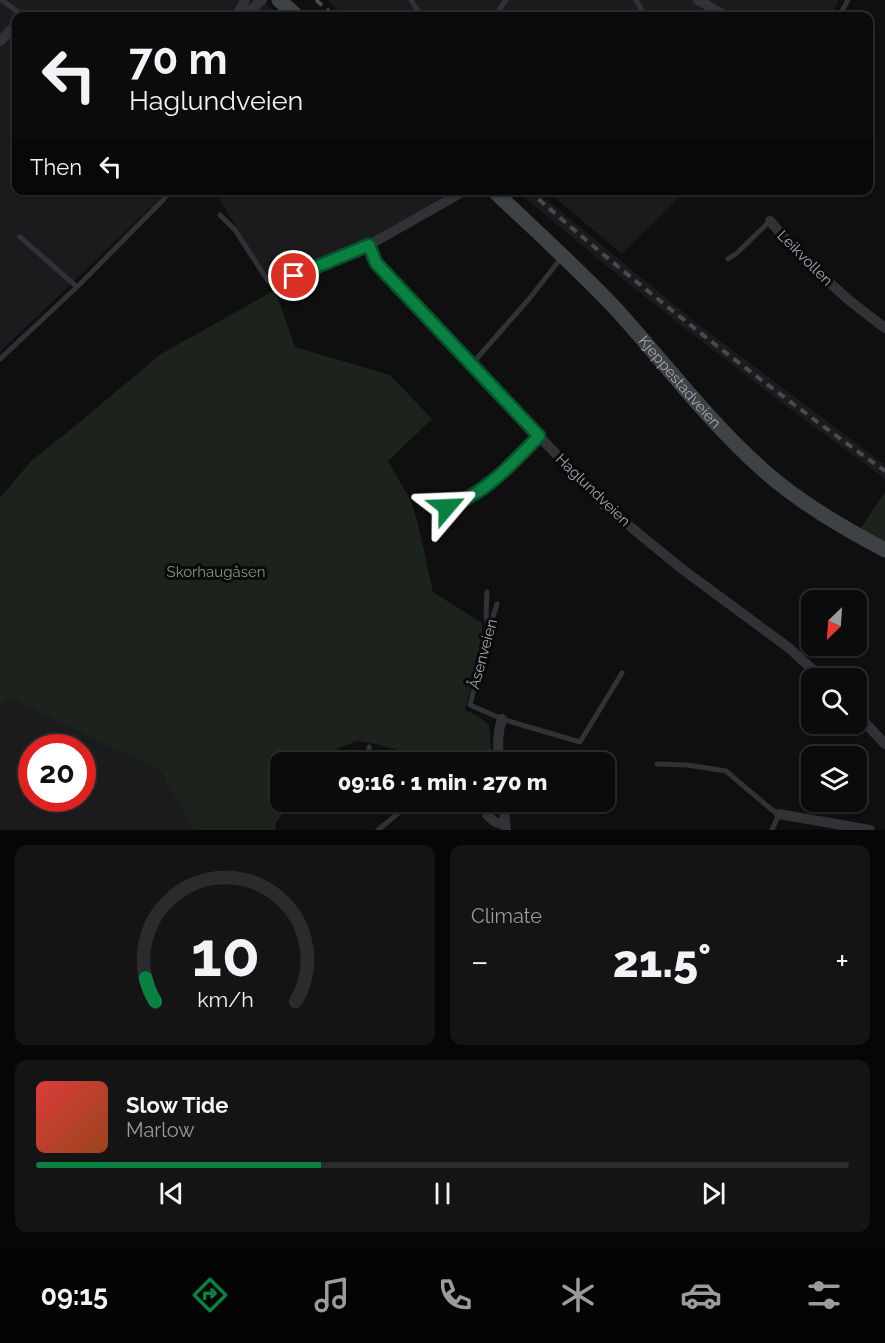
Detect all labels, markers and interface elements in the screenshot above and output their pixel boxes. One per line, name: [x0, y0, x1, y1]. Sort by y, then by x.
text: 70 m: [129, 35, 228, 84]
icon: left: [30, 36, 108, 114]
text: Haglundveien: [129, 85, 303, 116]
icon: left: [94, 150, 127, 183]
text: Then: [30, 154, 82, 180]
street label: Leikvollen: [774, 227, 836, 289]
pin: [268, 250, 319, 301]
icon: arrive: [277, 259, 310, 292]
street label: Kjeppestadveien: [635, 332, 725, 432]
street label: Haglundveien: [552, 450, 634, 530]
position arrow: [415, 475, 479, 539]
park label: Skorhaugåsen: [167, 563, 265, 581]
north arrow: [801, 590, 867, 656]
map controls: [801, 590, 867, 812]
street label: Åsenveien: [465, 617, 501, 691]
button: search: [801, 668, 867, 734]
speed limit sign: 20: [18, 734, 96, 812]
button: layers: [801, 746, 867, 812]
text: 09:16 · 1 min · 270 m: [338, 769, 547, 795]
text: Climate: [471, 904, 542, 928]
text: 10: [190, 917, 260, 991]
text: 21.5°: [613, 935, 711, 988]
text: −: [471, 942, 489, 981]
text: +: [835, 942, 849, 981]
text: km/h: [197, 987, 253, 1012]
text: Slow Tide: [126, 1092, 228, 1118]
text: Marlow: [126, 1118, 195, 1142]
icon: previous: [155, 1177, 188, 1210]
icon: pause: [426, 1177, 459, 1210]
icon: next: [697, 1177, 730, 1210]
icon: directions: [189, 1274, 231, 1316]
icon: music: [311, 1274, 353, 1316]
icon: phone: [434, 1274, 476, 1316]
icon: climate: [557, 1274, 599, 1316]
icon: car: [680, 1274, 722, 1316]
icon: filters: [803, 1274, 845, 1316]
text: 09:15: [40, 1280, 108, 1311]

